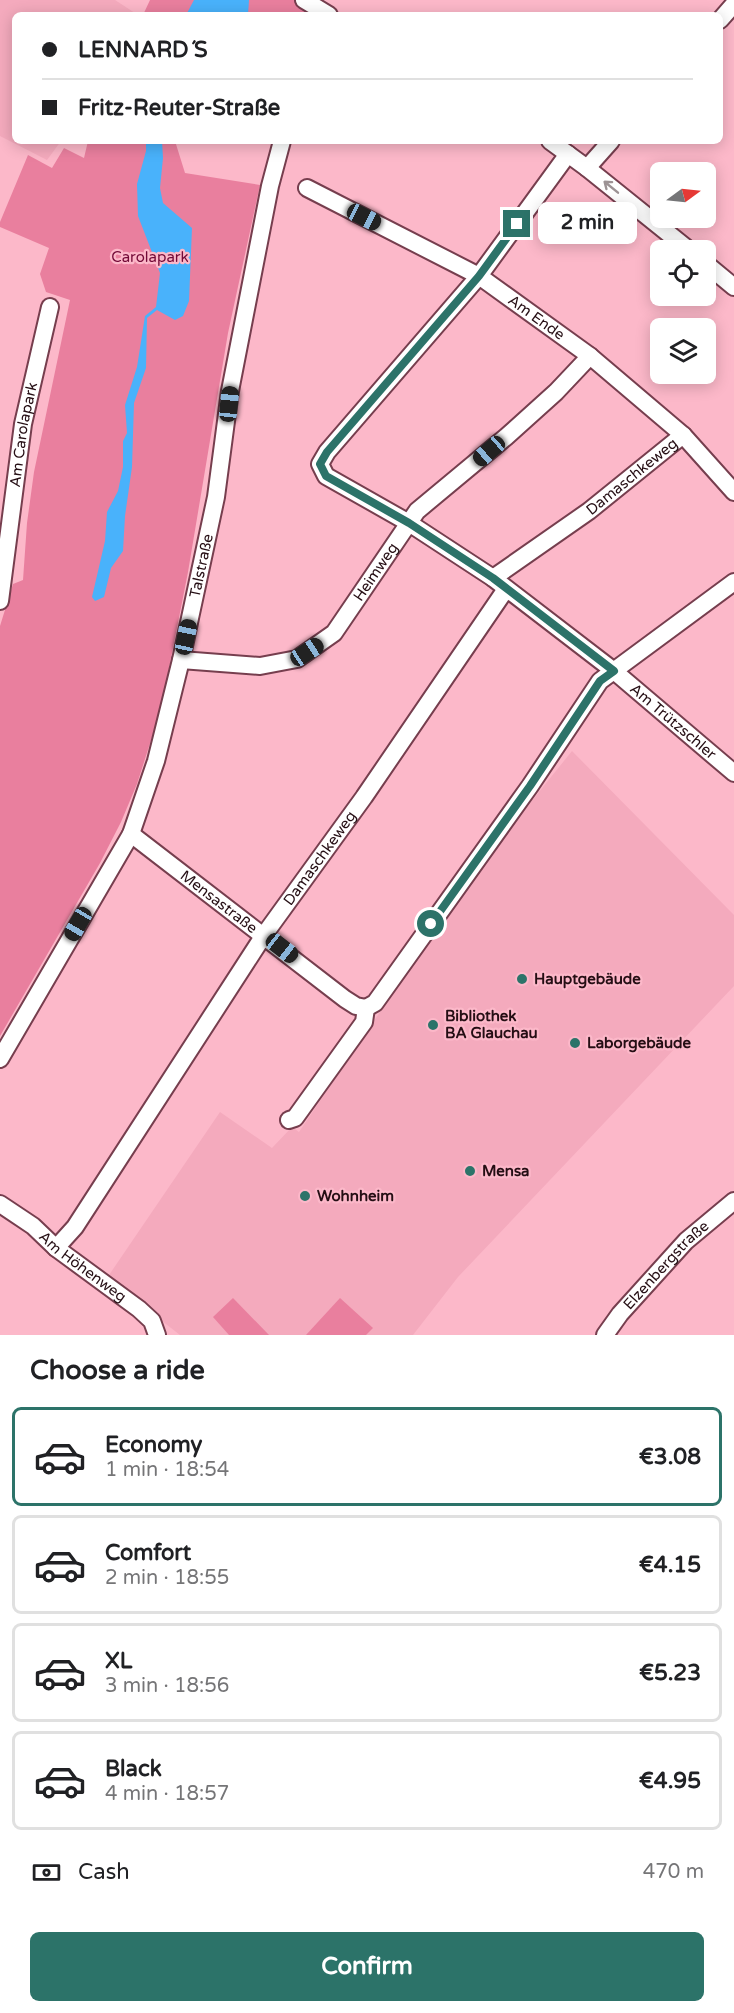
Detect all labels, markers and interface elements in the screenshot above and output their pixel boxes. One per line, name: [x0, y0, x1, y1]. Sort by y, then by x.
text: LENNARD´S: [78, 37, 207, 63]
text: Fritz-Reuter-Straße: [78, 95, 280, 121]
north arrow: [650, 162, 716, 228]
map controls: [650, 162, 716, 384]
one-way arrow: [603, 181, 619, 194]
car: [344, 201, 384, 233]
callout: 2 min: [538, 203, 637, 245]
route end: [503, 210, 530, 237]
text: 2 min: [561, 211, 614, 235]
button: locate: [650, 240, 716, 306]
park label: Carolapark: [111, 248, 189, 266]
street label: Am Ende: [505, 291, 568, 344]
button: layers: [650, 318, 716, 384]
street label: Am Carolapark: [6, 380, 41, 488]
car: [218, 385, 240, 423]
car: [470, 432, 508, 470]
street label: Damaschkeweg: [582, 434, 681, 519]
street label: Talstraße: [186, 532, 217, 599]
street label: Heimweg: [349, 539, 402, 605]
car: [173, 618, 199, 656]
car: [287, 635, 327, 669]
street label: Am Trützschler: [626, 680, 720, 763]
street label: Damaschkeweg: [279, 807, 360, 909]
street label: Mensastraße: [177, 866, 261, 937]
car: [61, 904, 95, 944]
route start: [417, 910, 444, 937]
car: [262, 930, 302, 966]
place label: Hauptgebäude: [534, 970, 641, 989]
marker: Hauptgebäude: [515, 972, 529, 986]
place label: Bibliothek BA Glauchau: [445, 1007, 538, 1042]
marker: Bibliothek BA Glauchau: [426, 1018, 440, 1032]
place label: Laborgebäude: [587, 1034, 692, 1053]
marker: Laborgebäude: [568, 1036, 582, 1050]
place label: Mensa: [482, 1162, 530, 1180]
marker: Mensa: [463, 1164, 477, 1178]
place label: Wohnheim: [317, 1187, 394, 1205]
marker: Wohnheim: [298, 1189, 312, 1203]
street label: Elzenbergstraße: [619, 1217, 712, 1313]
street label: Am Höhenweg: [35, 1228, 130, 1306]
text: Choose a ride: [30, 1354, 205, 1387]
icon: car: [33, 1430, 87, 1484]
text: Economy: [105, 1432, 202, 1458]
text: €3.08: [639, 1444, 701, 1470]
text: 1 min · 18:54: [105, 1458, 229, 1482]
icon: car: [33, 1538, 87, 1592]
text: Comfort: [105, 1540, 191, 1566]
text: €4.15: [639, 1552, 701, 1578]
text: 2 min · 18:55: [105, 1566, 229, 1590]
icon: car: [33, 1646, 87, 1700]
text: XL: [105, 1648, 132, 1674]
text: €5.23: [639, 1660, 701, 1686]
text: 3 min · 18:56: [105, 1674, 229, 1698]
icon: car: [33, 1754, 87, 1808]
text: Black: [105, 1756, 162, 1782]
text: €4.95: [639, 1768, 701, 1794]
text: 4 min · 18:57: [105, 1782, 229, 1806]
icon: cash: [30, 1856, 63, 1889]
text: Cash: [78, 1859, 130, 1885]
text: 470 m: [643, 1860, 704, 1884]
button: Confirm: [30, 1932, 704, 2001]

